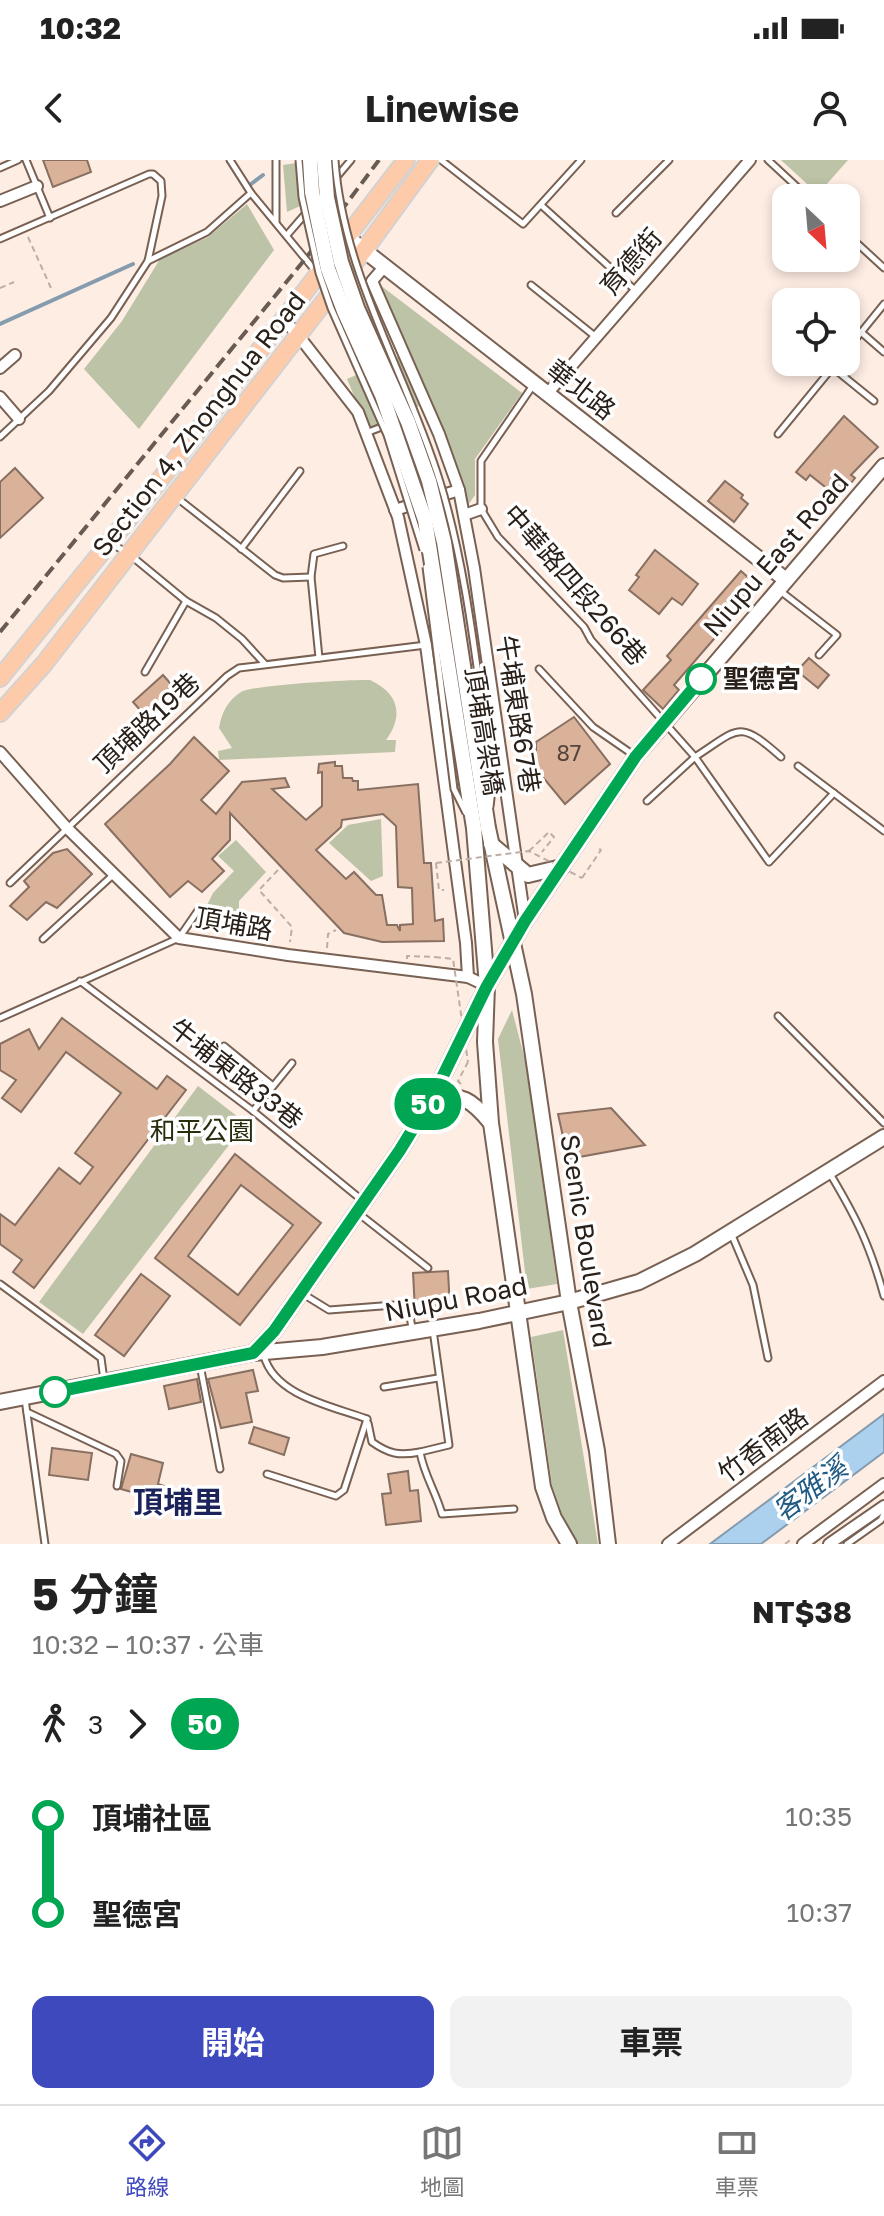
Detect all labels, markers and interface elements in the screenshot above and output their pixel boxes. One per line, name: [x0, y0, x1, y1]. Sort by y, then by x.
text: 10:32: [40, 10, 121, 46]
icon: back: [32, 86, 76, 130]
icon: person: [808, 86, 852, 130]
text: Linewise: [365, 87, 519, 130]
north arrow: [772, 184, 860, 272]
map controls: [772, 184, 860, 376]
street label: 育德街: [593, 222, 668, 301]
street label: Section 4, Zhonghua Road: [86, 285, 312, 562]
button: locate: [772, 288, 860, 376]
street label: 華北路: [541, 353, 622, 426]
street label: Niupu East Road: [697, 467, 855, 642]
street label: 中華路四段266巷: [497, 498, 654, 671]
street label: 牛埔東路67巷: [491, 633, 546, 795]
place label: 聖德宮: [723, 663, 801, 694]
street label: 頂埔高架橋: [459, 664, 510, 798]
marker: 聖德宮: [686, 664, 716, 694]
street label: 頂埔路19巷: [88, 666, 206, 779]
house number: 87: [556, 739, 582, 766]
street label: 頂埔路: [193, 901, 275, 946]
street label: 牛埔東路33巷: [164, 1012, 309, 1135]
line badge: 50: [392, 1078, 464, 1130]
text: 50: [410, 1087, 446, 1120]
park label: 和平公園: [150, 1115, 254, 1146]
street label: Scenic Boulevard: [554, 1132, 619, 1350]
street label: Niupu Road: [382, 1270, 530, 1327]
unlabelled marker: [40, 1377, 70, 1407]
street label: 竹香南路: [712, 1401, 814, 1488]
water label: 客雅溪: [766, 1448, 856, 1527]
district label: 頂埔里: [133, 1484, 223, 1520]
text: 5 分鐘: [32, 1567, 158, 1620]
text: NT$38: [752, 1594, 852, 1630]
text: 10:32 – 10:37 · 公車: [32, 1629, 264, 1660]
icon: walk: [32, 1702, 76, 1746]
icon: forward: [115, 1702, 159, 1746]
text: 50: [187, 1707, 223, 1740]
text: 3: [88, 1709, 103, 1740]
text: 頂埔社區: [92, 1800, 212, 1836]
text: 10:35: [785, 1801, 852, 1832]
text: 聖德宮: [92, 1896, 182, 1932]
text: 10:37: [786, 1897, 852, 1928]
button: 開始: [32, 1996, 434, 2088]
button: 車票: [450, 1996, 852, 2088]
tab: 路線: [125, 2121, 169, 2201]
tab: 地圖: [420, 2121, 464, 2201]
tab: 車票: [715, 2121, 759, 2201]

